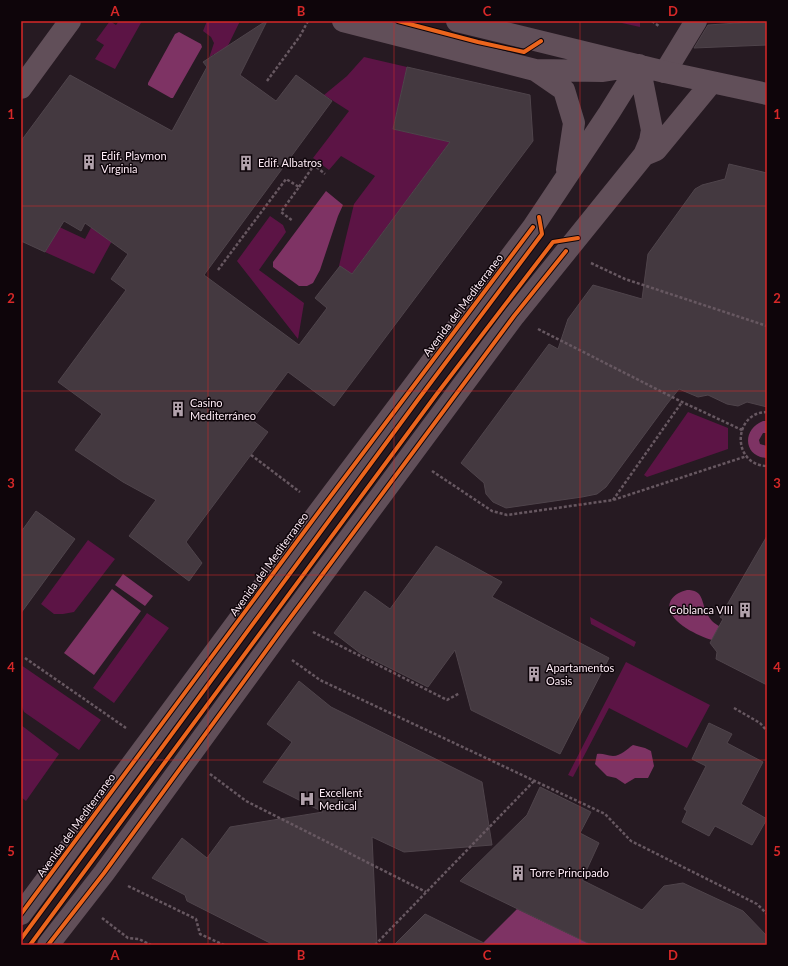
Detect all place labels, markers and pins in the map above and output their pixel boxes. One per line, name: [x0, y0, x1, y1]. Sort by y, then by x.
place label: Edif. Playmon Virginia: [101, 149, 167, 175]
building icon: Edif. Playmon Virginia: [80, 153, 98, 171]
building icon: Edif. Albatros: [237, 154, 255, 172]
place label: Edif. Albatros: [258, 156, 322, 169]
place label: Casino Mediterráneo: [190, 396, 256, 422]
building icon: Casino Mediterráneo: [169, 400, 187, 418]
building icon: Coblanca VIII: [736, 601, 754, 619]
place label: Coblanca VIII: [669, 603, 733, 616]
place label: Apartamentos Oasis: [546, 661, 615, 687]
building icon: Apartamentos Oasis: [525, 665, 543, 683]
place label: Excellent Medical: [319, 786, 363, 812]
hospital icon: Excellent Medical: [298, 790, 316, 808]
building icon: Torre Principado: [509, 864, 527, 882]
place label: Torre Principado: [530, 866, 609, 879]

